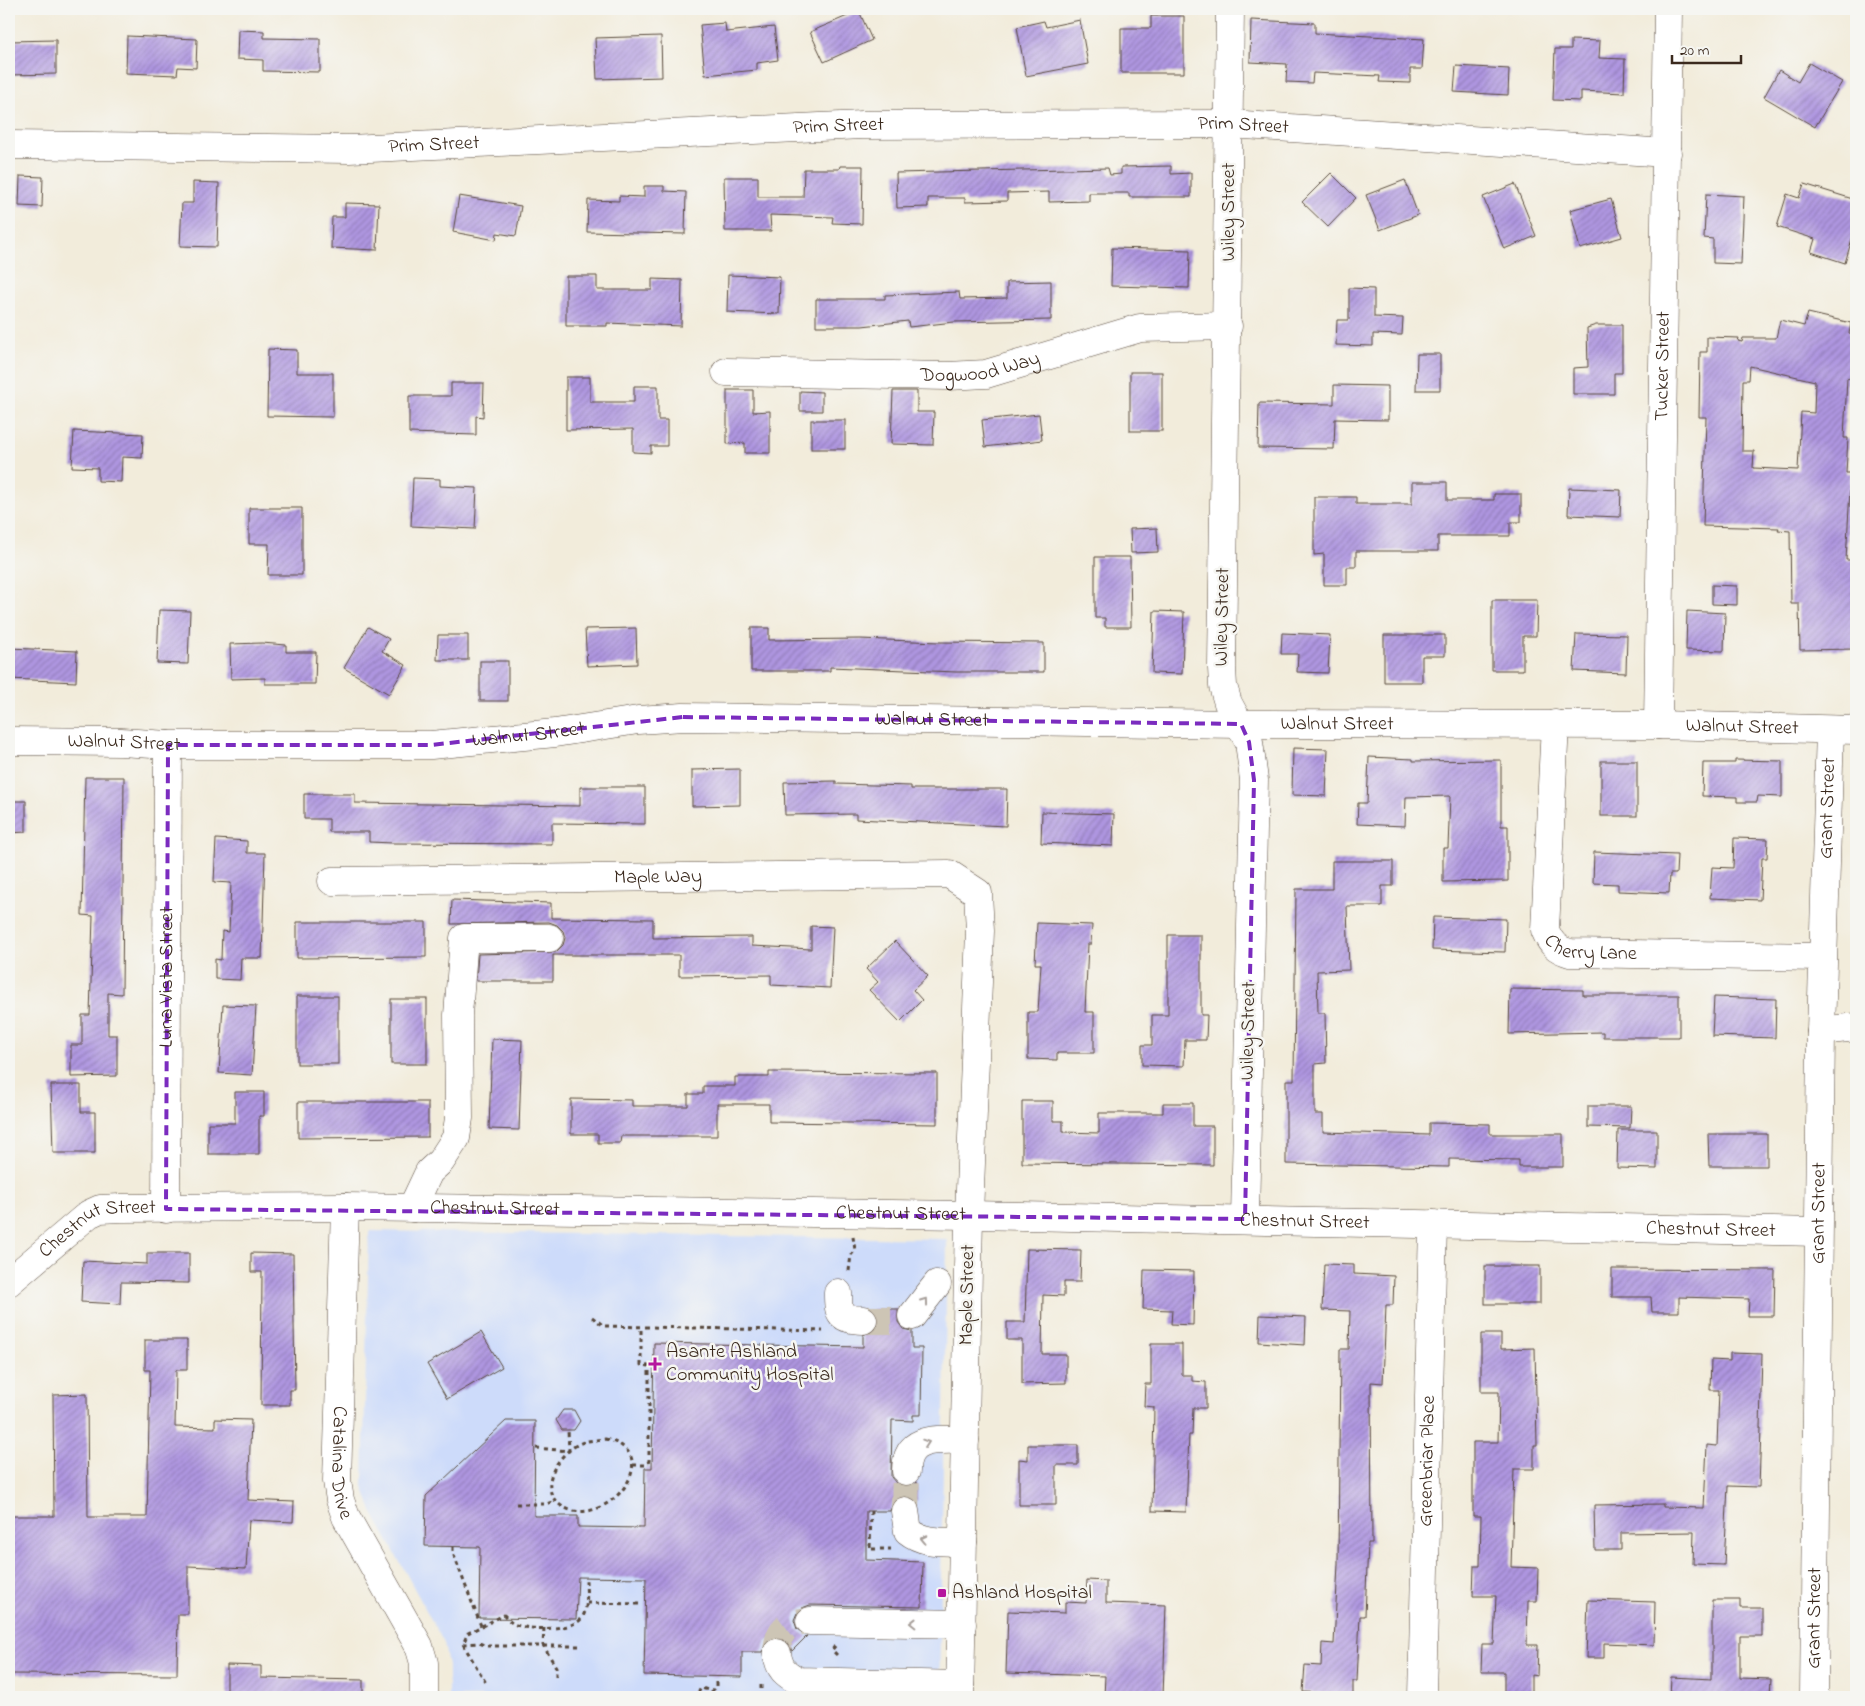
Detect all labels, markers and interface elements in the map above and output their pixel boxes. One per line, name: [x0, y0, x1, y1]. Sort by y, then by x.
scale bar: [1672, 32, 1741, 64]
text: 20 m: [1680, 40, 1710, 62]
street label: Prim Street: [1198, 109, 1290, 142]
street label: Prim Street: [792, 110, 884, 143]
street label: Prim Street: [388, 128, 480, 162]
street label: Wiley Street: [1215, 162, 1244, 261]
street label: Tucker Street: [1648, 311, 1678, 421]
street label: Dogwood Way: [919, 344, 1043, 392]
street label: Wiley Street: [1208, 567, 1238, 667]
street label: Walnut Street: [875, 705, 989, 735]
street label: Walnut Street: [1281, 710, 1394, 739]
street label: Walnut Street: [1685, 711, 1799, 743]
street label: Walnut Street: [471, 714, 587, 755]
street label: Walnut Street: [67, 727, 181, 760]
street label: Grant Street: [1812, 757, 1844, 859]
street label: Maple Way: [614, 862, 702, 892]
street label: Luna Vista Street: [152, 906, 182, 1048]
street label: Cherry Lane: [1536, 928, 1637, 969]
street label: Wiley Street: [1234, 981, 1264, 1081]
street label: Grant Street: [1804, 1162, 1834, 1264]
street label: Chestnut Street: [32, 1193, 156, 1265]
street label: Chestnut Street: [430, 1194, 560, 1224]
street label: Chestnut Street: [836, 1199, 966, 1229]
street label: Chestnut Street: [1240, 1206, 1370, 1238]
street label: Chestnut Street: [1646, 1214, 1776, 1246]
street label: Maple Street: [953, 1244, 983, 1346]
one-way arrow: [919, 1297, 928, 1307]
place label: Asante Ashland Community Hospital: [666, 1338, 834, 1390]
marker: Asante Ashland Community Hospital: [648, 1357, 662, 1371]
street label: Greenbriar Place: [1411, 1395, 1444, 1527]
street label: Catalina Drive: [322, 1406, 360, 1523]
one-way arrow: [921, 1438, 930, 1448]
one-way arrow: [920, 1535, 929, 1545]
street label: Grant Street: [1800, 1567, 1830, 1669]
place label: Ashland Hospital: [952, 1579, 1092, 1608]
marker: Ashland Hospital: [936, 1587, 948, 1599]
one-way arrow: [909, 1618, 916, 1628]

